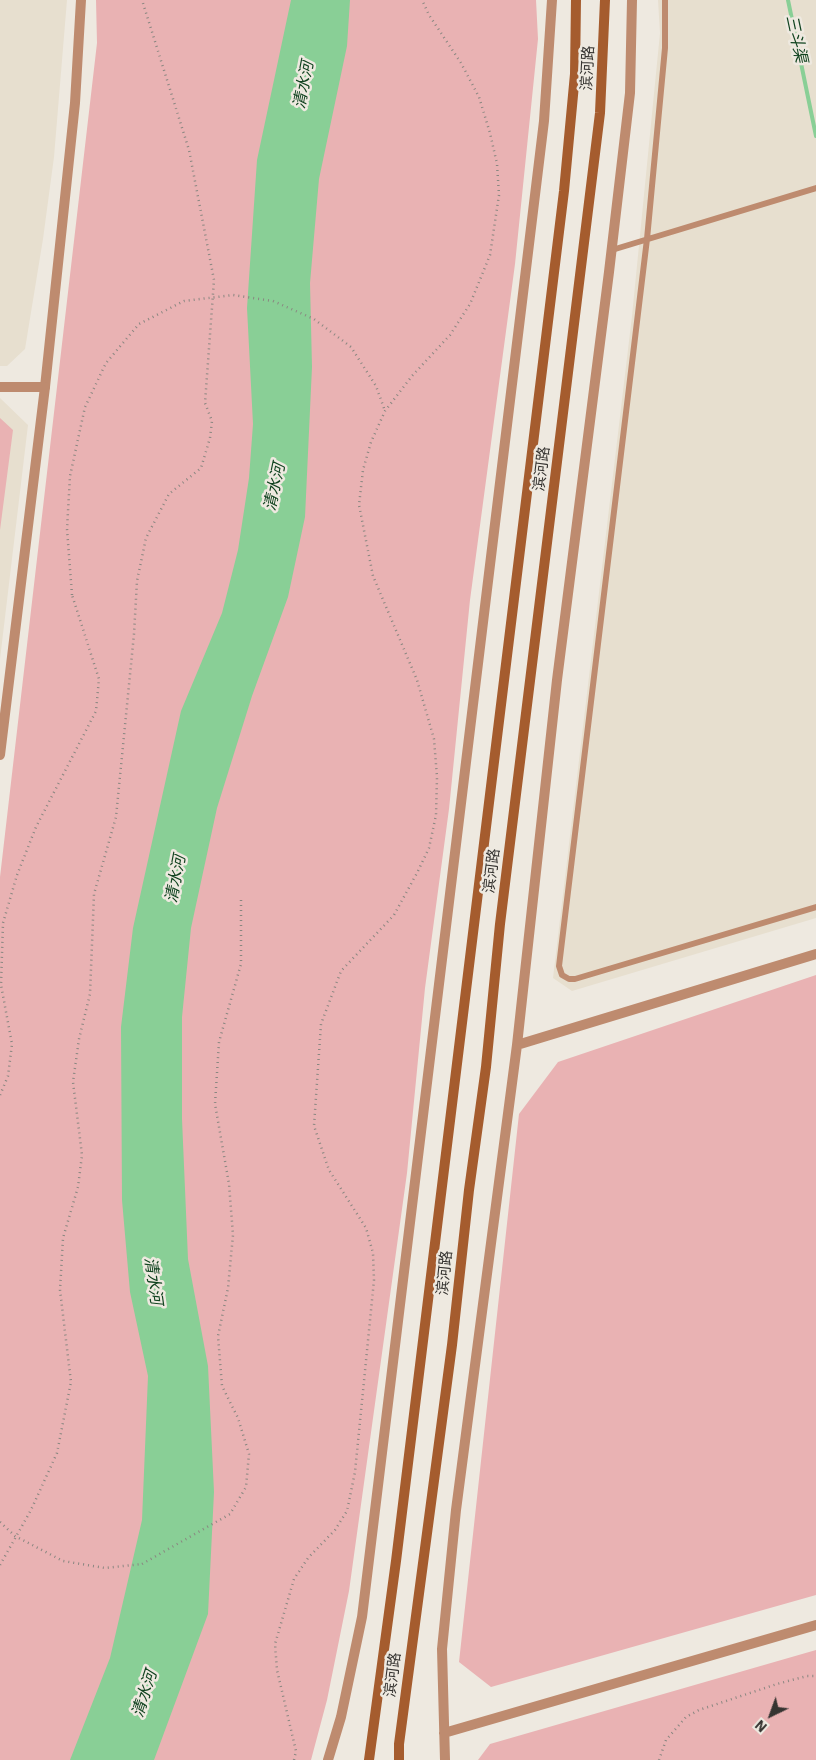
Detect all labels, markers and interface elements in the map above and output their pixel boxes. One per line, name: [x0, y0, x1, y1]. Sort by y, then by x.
water label: 三斗渠: [782, 14, 810, 64]
street label: 滨河路: [578, 45, 598, 91]
water label: 清水河: [290, 60, 318, 110]
street label: 滨河路: [530, 446, 554, 492]
water label: 清水河: [261, 462, 289, 512]
street label: 滨河路: [480, 848, 504, 894]
water label: 清水河: [162, 854, 190, 904]
street label: 滨河路: [434, 1250, 456, 1296]
water label: 清水河: [140, 1256, 166, 1306]
street label: 滨河路: [381, 1652, 405, 1698]
water label: 清水河: [128, 1668, 162, 1720]
north arrow: [746, 1690, 796, 1740]
text: N: [751, 1716, 771, 1736]

